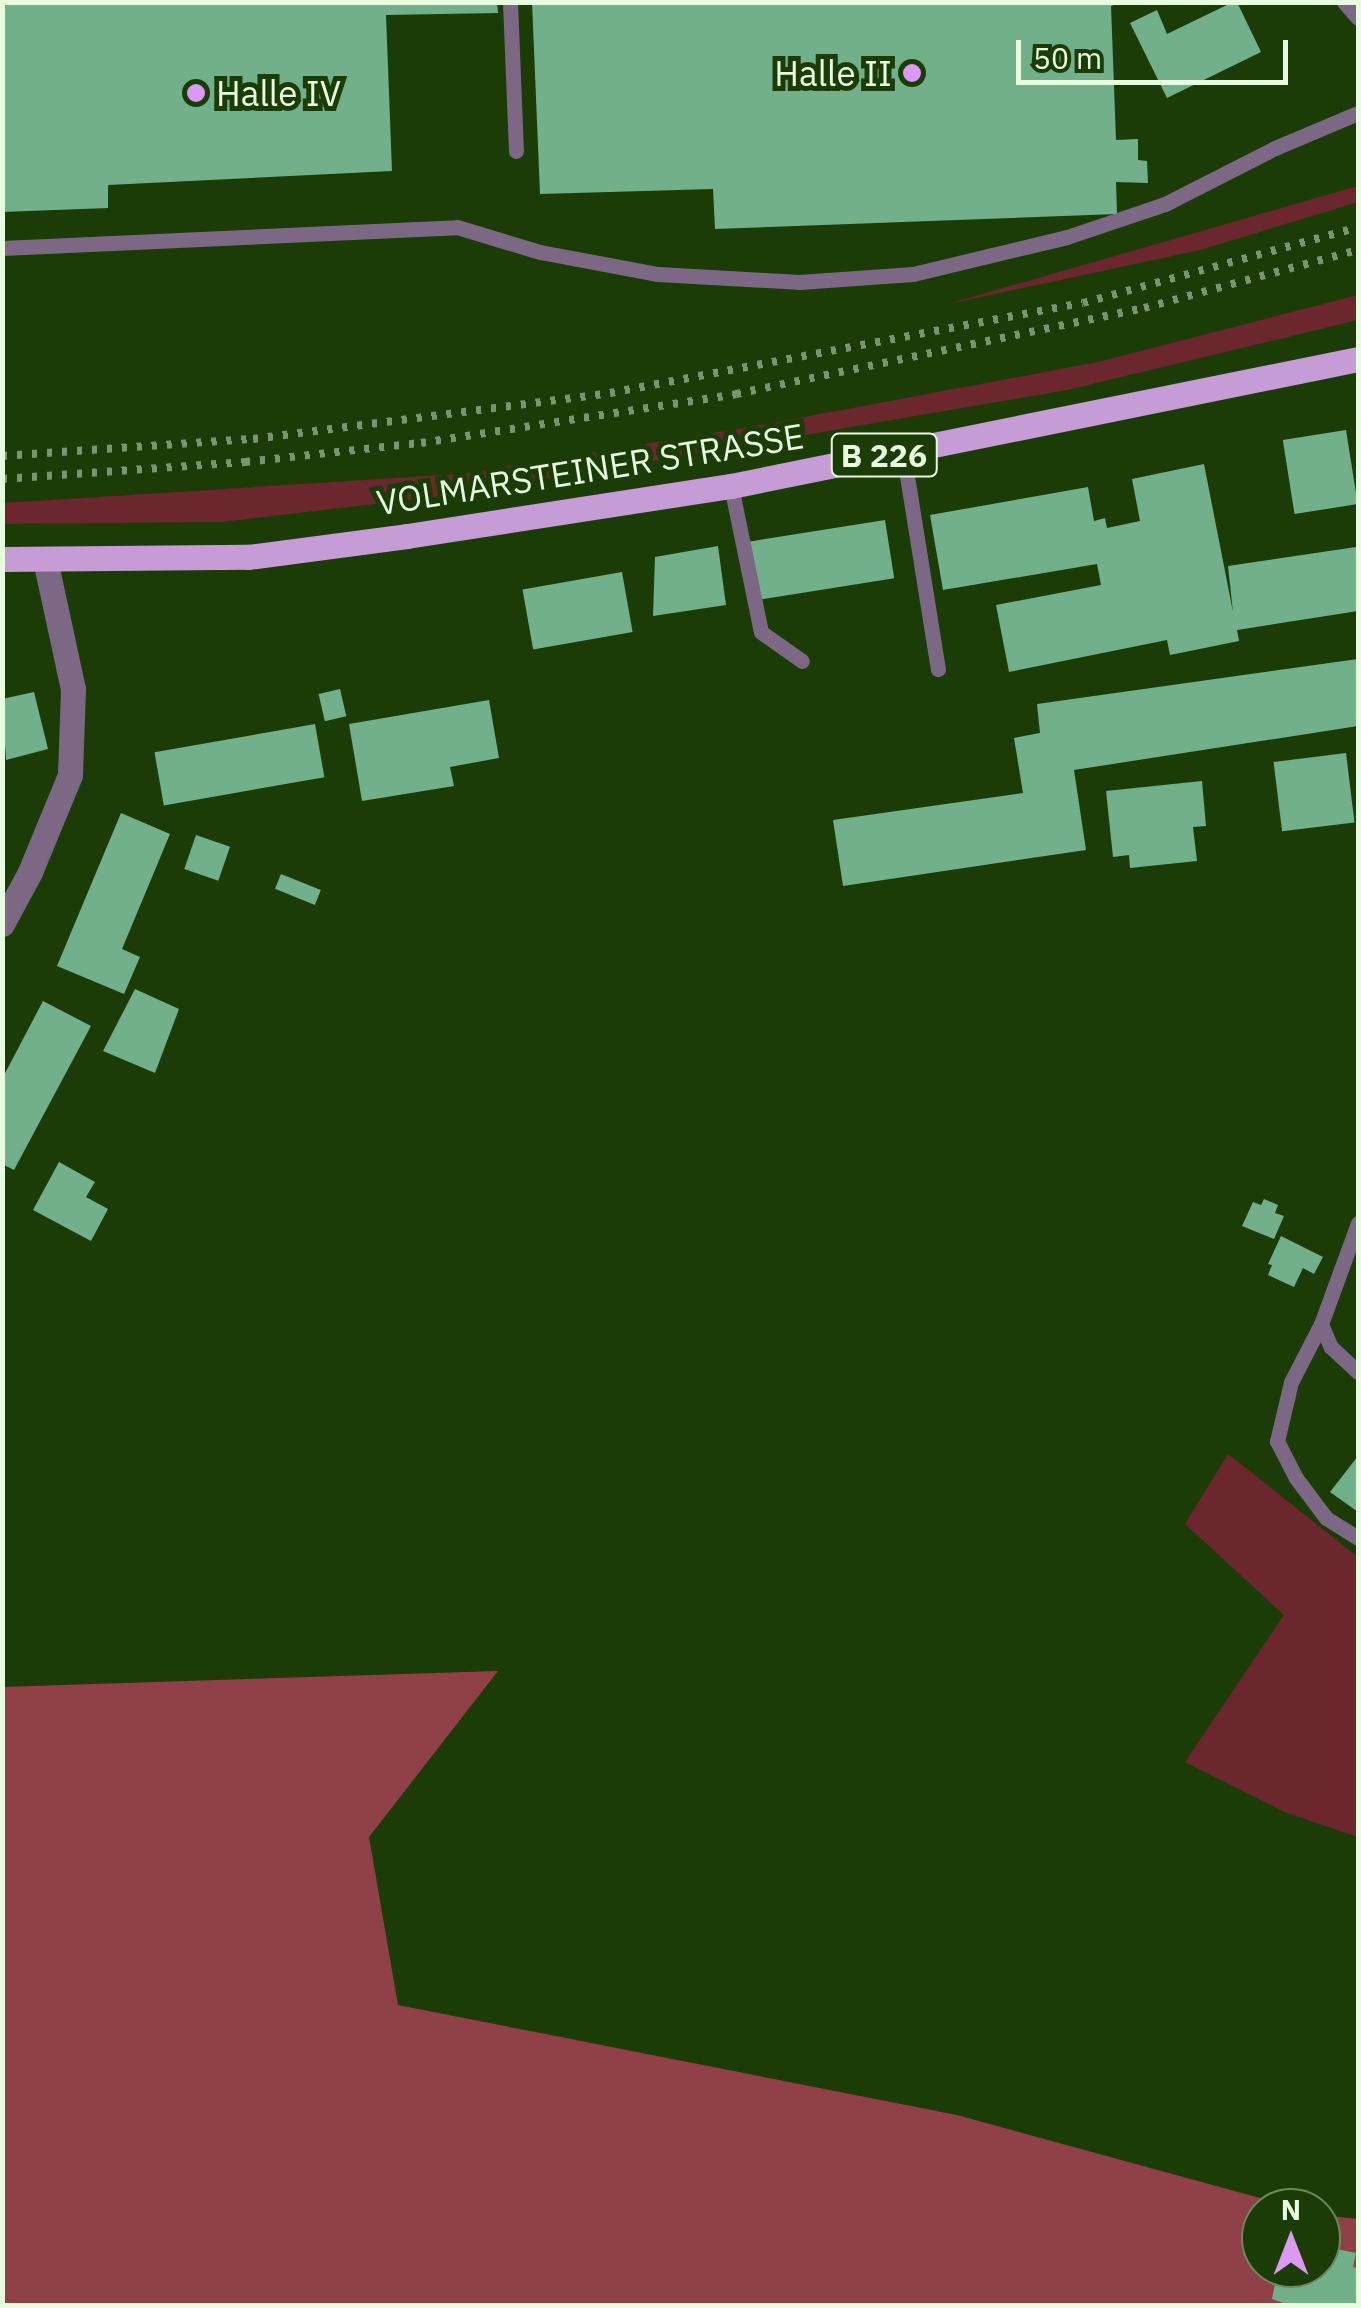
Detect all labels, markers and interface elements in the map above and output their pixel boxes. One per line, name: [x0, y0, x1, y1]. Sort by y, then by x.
scale bar: [1021, 20, 1294, 82]
text: 50 m: [1033, 38, 1102, 77]
place label: Halle II: [774, 52, 892, 94]
marker: Halle II: [901, 62, 923, 84]
place label: Halle IV: [216, 72, 341, 114]
marker: Halle IV: [185, 82, 207, 104]
street label: VOLMARSTEINER STRASSE: [373, 414, 807, 524]
road number: B 226: [829, 428, 939, 482]
north arrow: [1241, 2188, 1341, 2288]
text: N: [1281, 2191, 1301, 2228]

